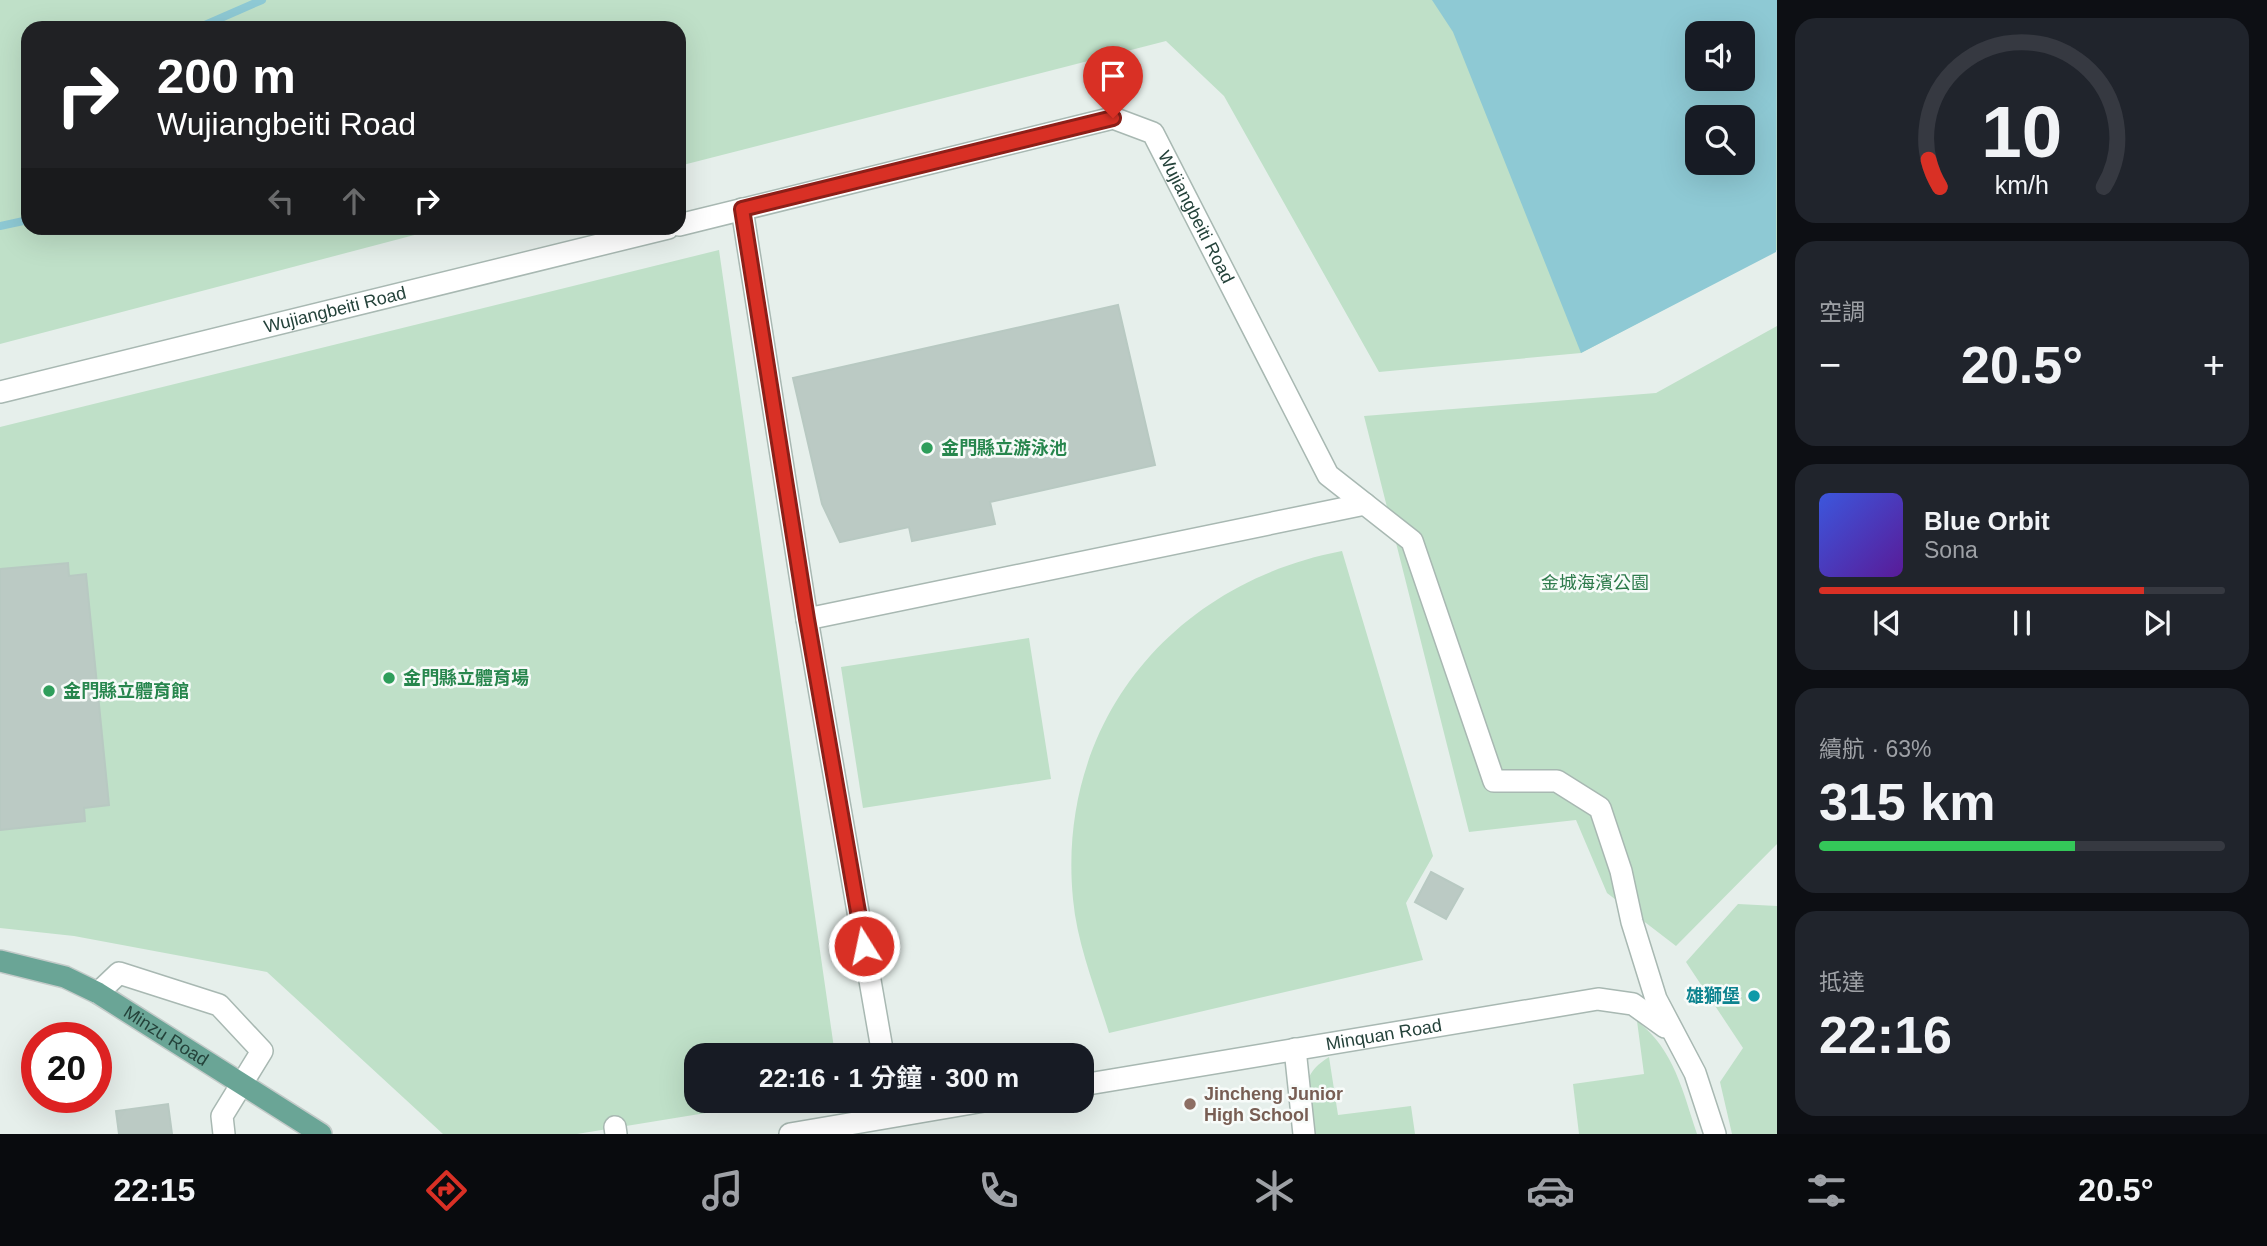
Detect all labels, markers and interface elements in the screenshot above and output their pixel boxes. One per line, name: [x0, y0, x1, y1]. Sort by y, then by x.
map controls: [1685, 21, 1755, 175]
button: sound: [1685, 21, 1755, 91]
pin: [1083, 46, 1143, 118]
icon: right: [42, 49, 133, 140]
text: 200 m: [157, 49, 296, 103]
icon: arrive: [1094, 57, 1132, 95]
text: 10: [1982, 91, 2062, 172]
button: search: [1685, 105, 1755, 175]
text: Wujiangbeiti Road: [157, 106, 416, 142]
street label: Wujiangbeiti Road: [1154, 147, 1238, 286]
text: km/h: [1995, 170, 2049, 198]
icon: left: [262, 182, 300, 220]
icon: ahead: [335, 182, 373, 220]
icon: right: [408, 182, 446, 220]
street label: Wujiangbeiti Road: [262, 283, 408, 337]
text: 空調: [1819, 299, 1865, 325]
text: 20.5°: [1961, 336, 2083, 394]
text: −: [1819, 344, 1841, 386]
text: +: [2203, 344, 2225, 386]
place label: 金門縣立游泳池: [941, 438, 1067, 458]
marker: 金門縣立游泳池: [919, 440, 935, 456]
text: Blue Orbit: [1924, 506, 2050, 536]
text: Sona: [1924, 537, 1978, 563]
park label: 金城海濱公園: [1541, 573, 1649, 593]
icon: previous: [1868, 604, 1906, 642]
icon: pause: [2003, 604, 2041, 642]
icon: next: [2138, 604, 2176, 642]
place label: 金門縣立體育場: [403, 668, 529, 688]
marker: 金門縣立體育場: [381, 670, 397, 686]
place label: 金門縣立體育館: [63, 681, 189, 701]
marker: 金門縣立體育館: [41, 683, 57, 699]
text: 續航 · 63%: [1819, 736, 1931, 762]
text: 315 km: [1819, 773, 1995, 831]
position arrow: [827, 909, 901, 983]
text: 抵達: [1819, 969, 1865, 995]
place label: 雄獅堡: [1686, 986, 1740, 1006]
marker: 雄獅堡: [1746, 988, 1762, 1004]
street label: Minzu Road: [120, 1002, 212, 1070]
text: 22:16: [1819, 1006, 1952, 1064]
street label: Minquan Road: [1324, 1015, 1443, 1054]
speed limit sign: 20: [21, 1022, 112, 1113]
text: 22:16 · 1 分鐘 · 300 m: [759, 1063, 1019, 1093]
place label: Jincheng Junior High School: [1204, 1084, 1343, 1125]
marker: Jincheng Junior High School: [1182, 1096, 1198, 1112]
icon: directions: [422, 1166, 471, 1215]
icon: music: [698, 1166, 747, 1215]
icon: phone: [974, 1166, 1023, 1215]
icon: climate: [1250, 1166, 1299, 1215]
icon: car: [1526, 1166, 1575, 1215]
icon: filters: [1802, 1166, 1851, 1215]
text: 22:15: [114, 1172, 195, 1208]
text: 20.5°: [2078, 1172, 2153, 1208]

